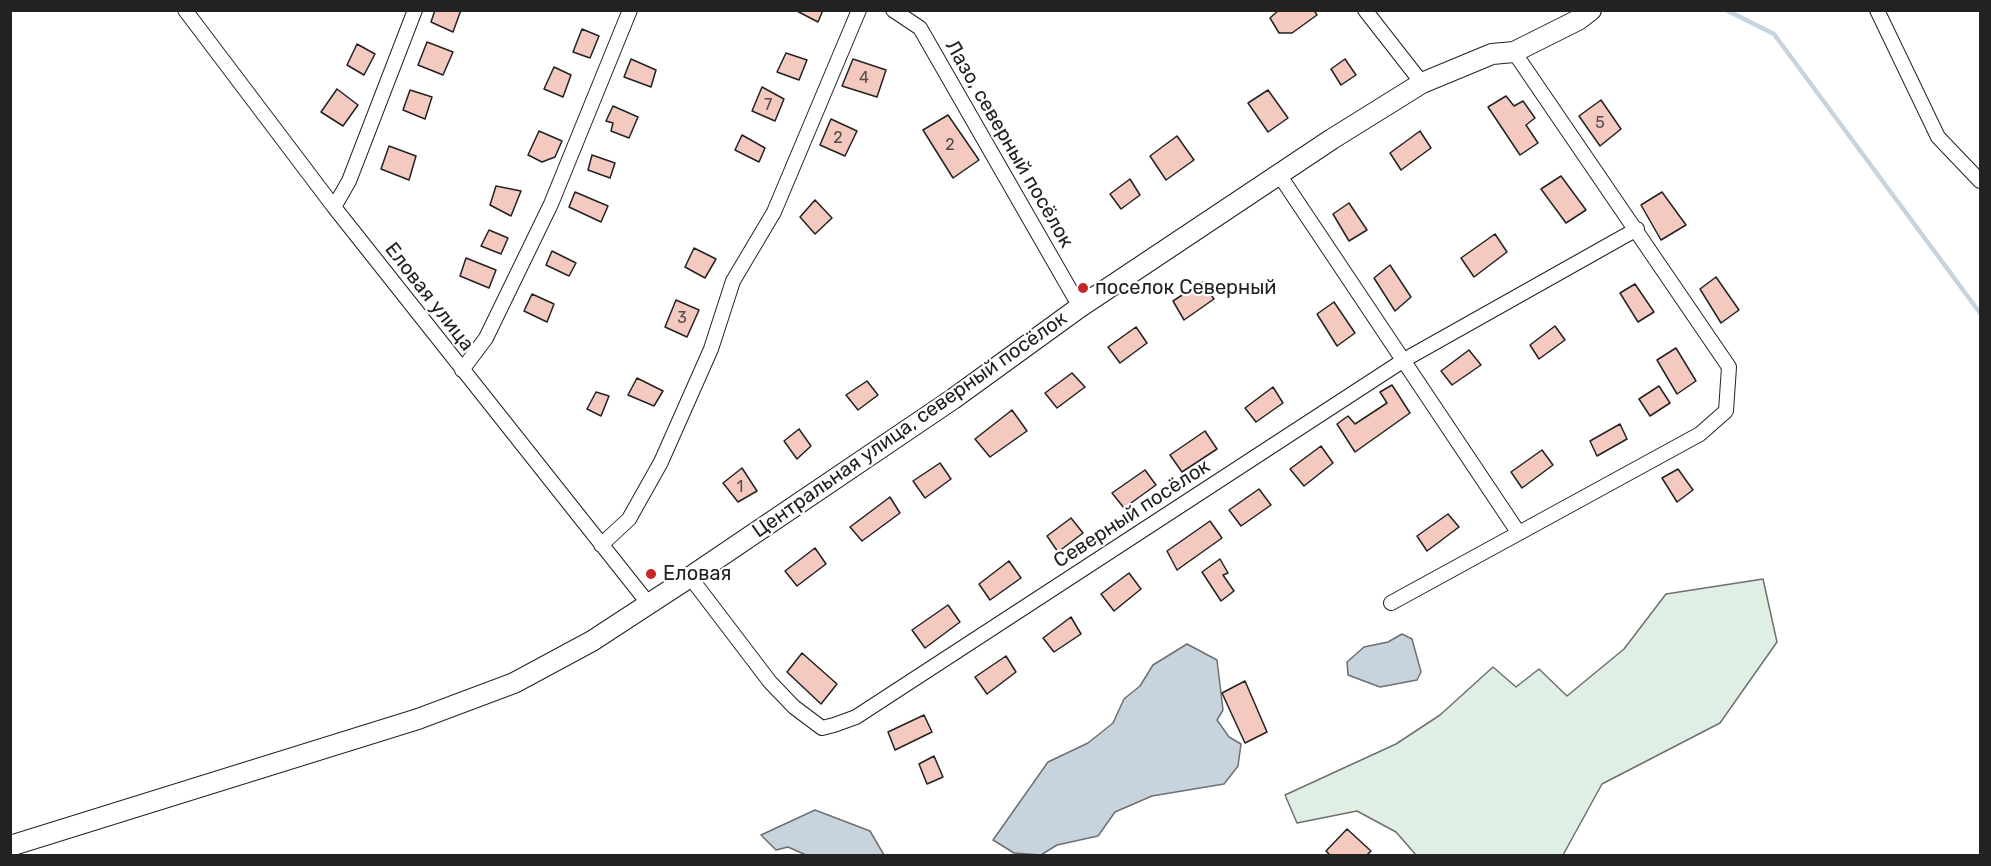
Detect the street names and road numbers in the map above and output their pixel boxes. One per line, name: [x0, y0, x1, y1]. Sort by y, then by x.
street label: Лазо, северный посёлок: [940, 36, 1078, 252]
street label: Еловая улица: [379, 238, 479, 356]
street label: Центральная улица, северный посёлок: [748, 307, 1072, 543]
street label: Северный посёлок: [1049, 454, 1215, 574]

